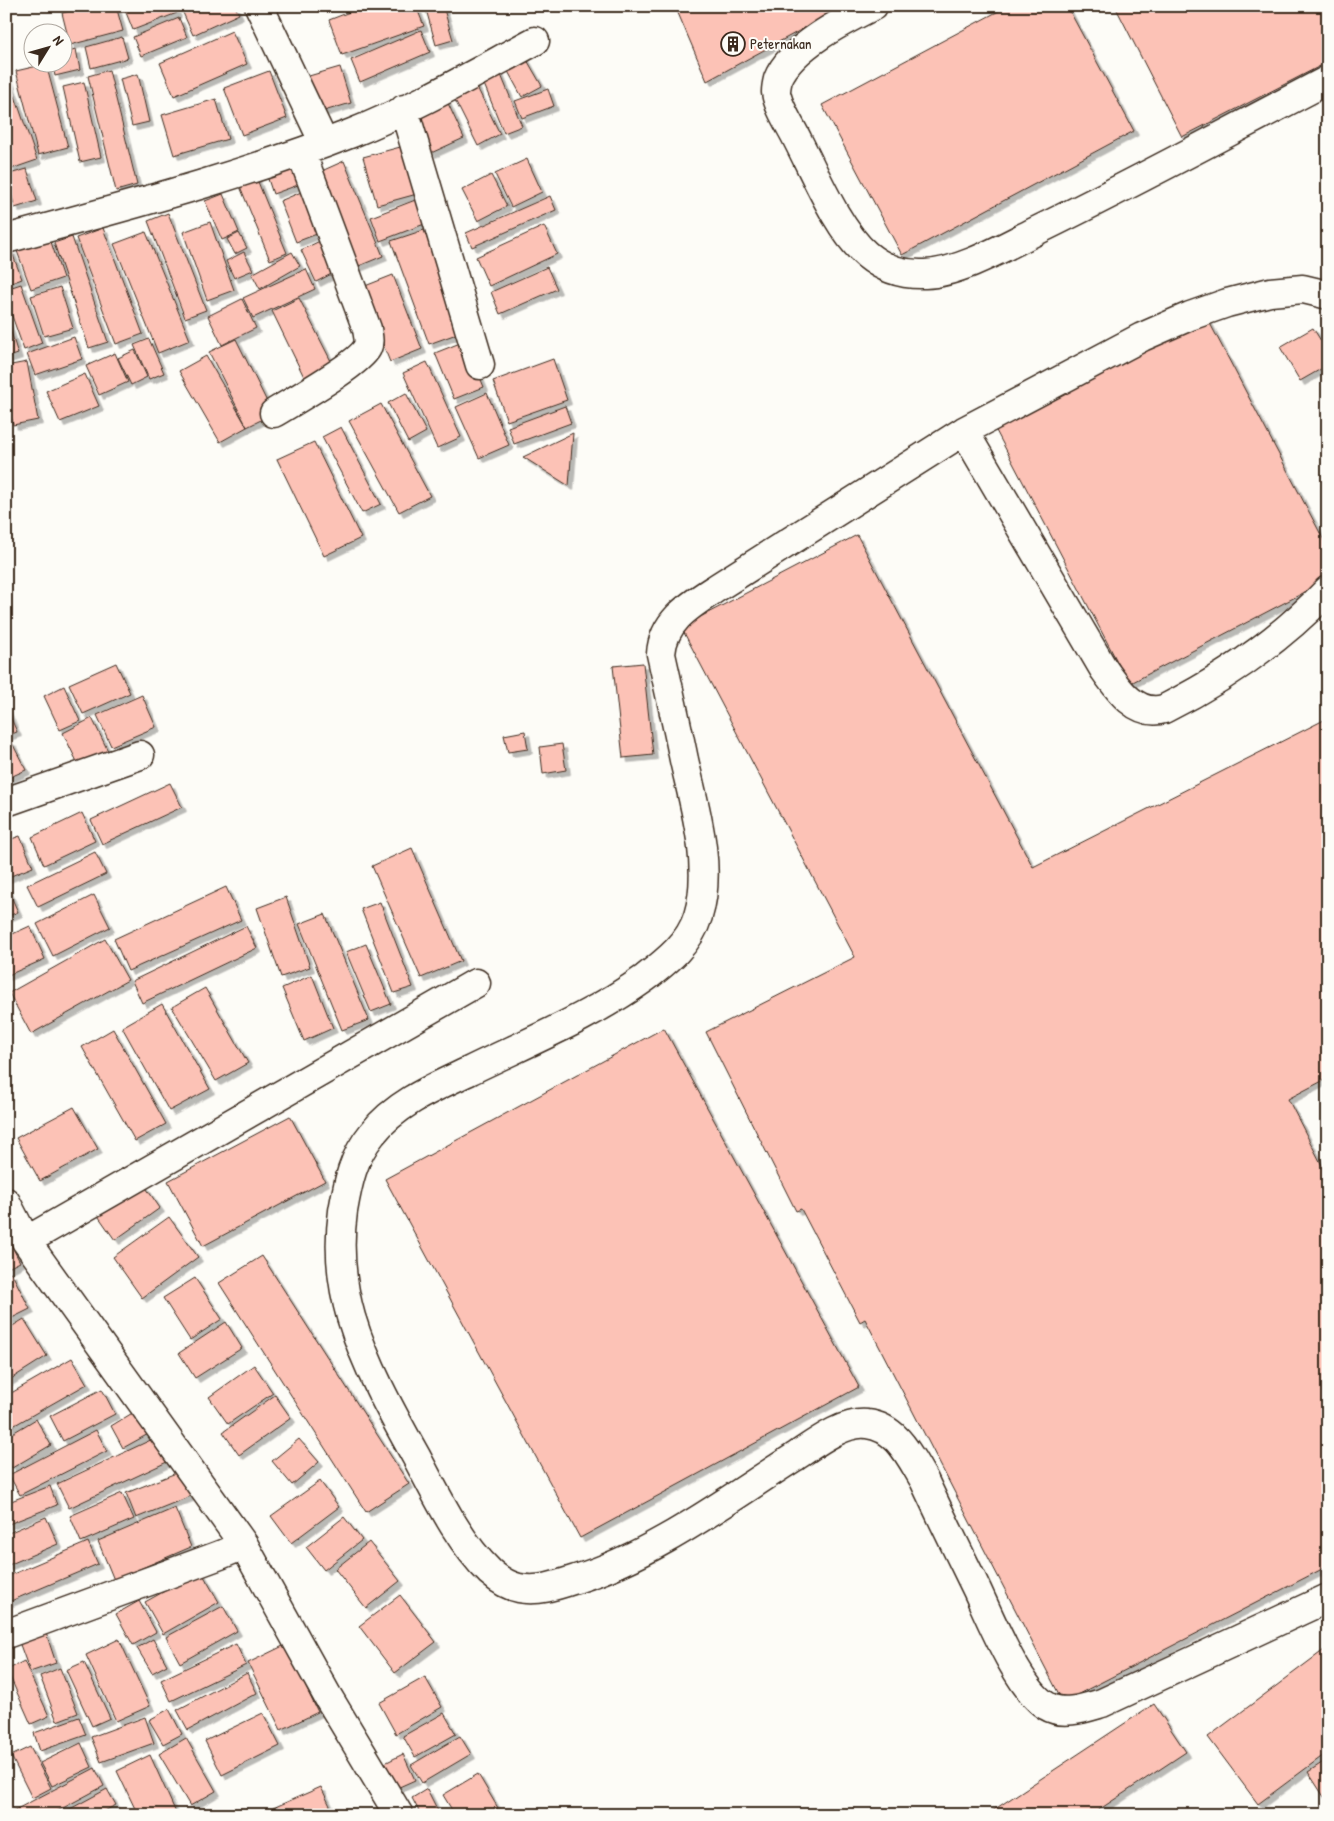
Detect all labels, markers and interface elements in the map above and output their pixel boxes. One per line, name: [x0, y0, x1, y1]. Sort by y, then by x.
north arrow: [22, 22, 72, 72]
text: N: [49, 31, 69, 49]
building icon: Peternakan: [720, 31, 746, 57]
place label: Peternakan: [750, 33, 812, 54]

